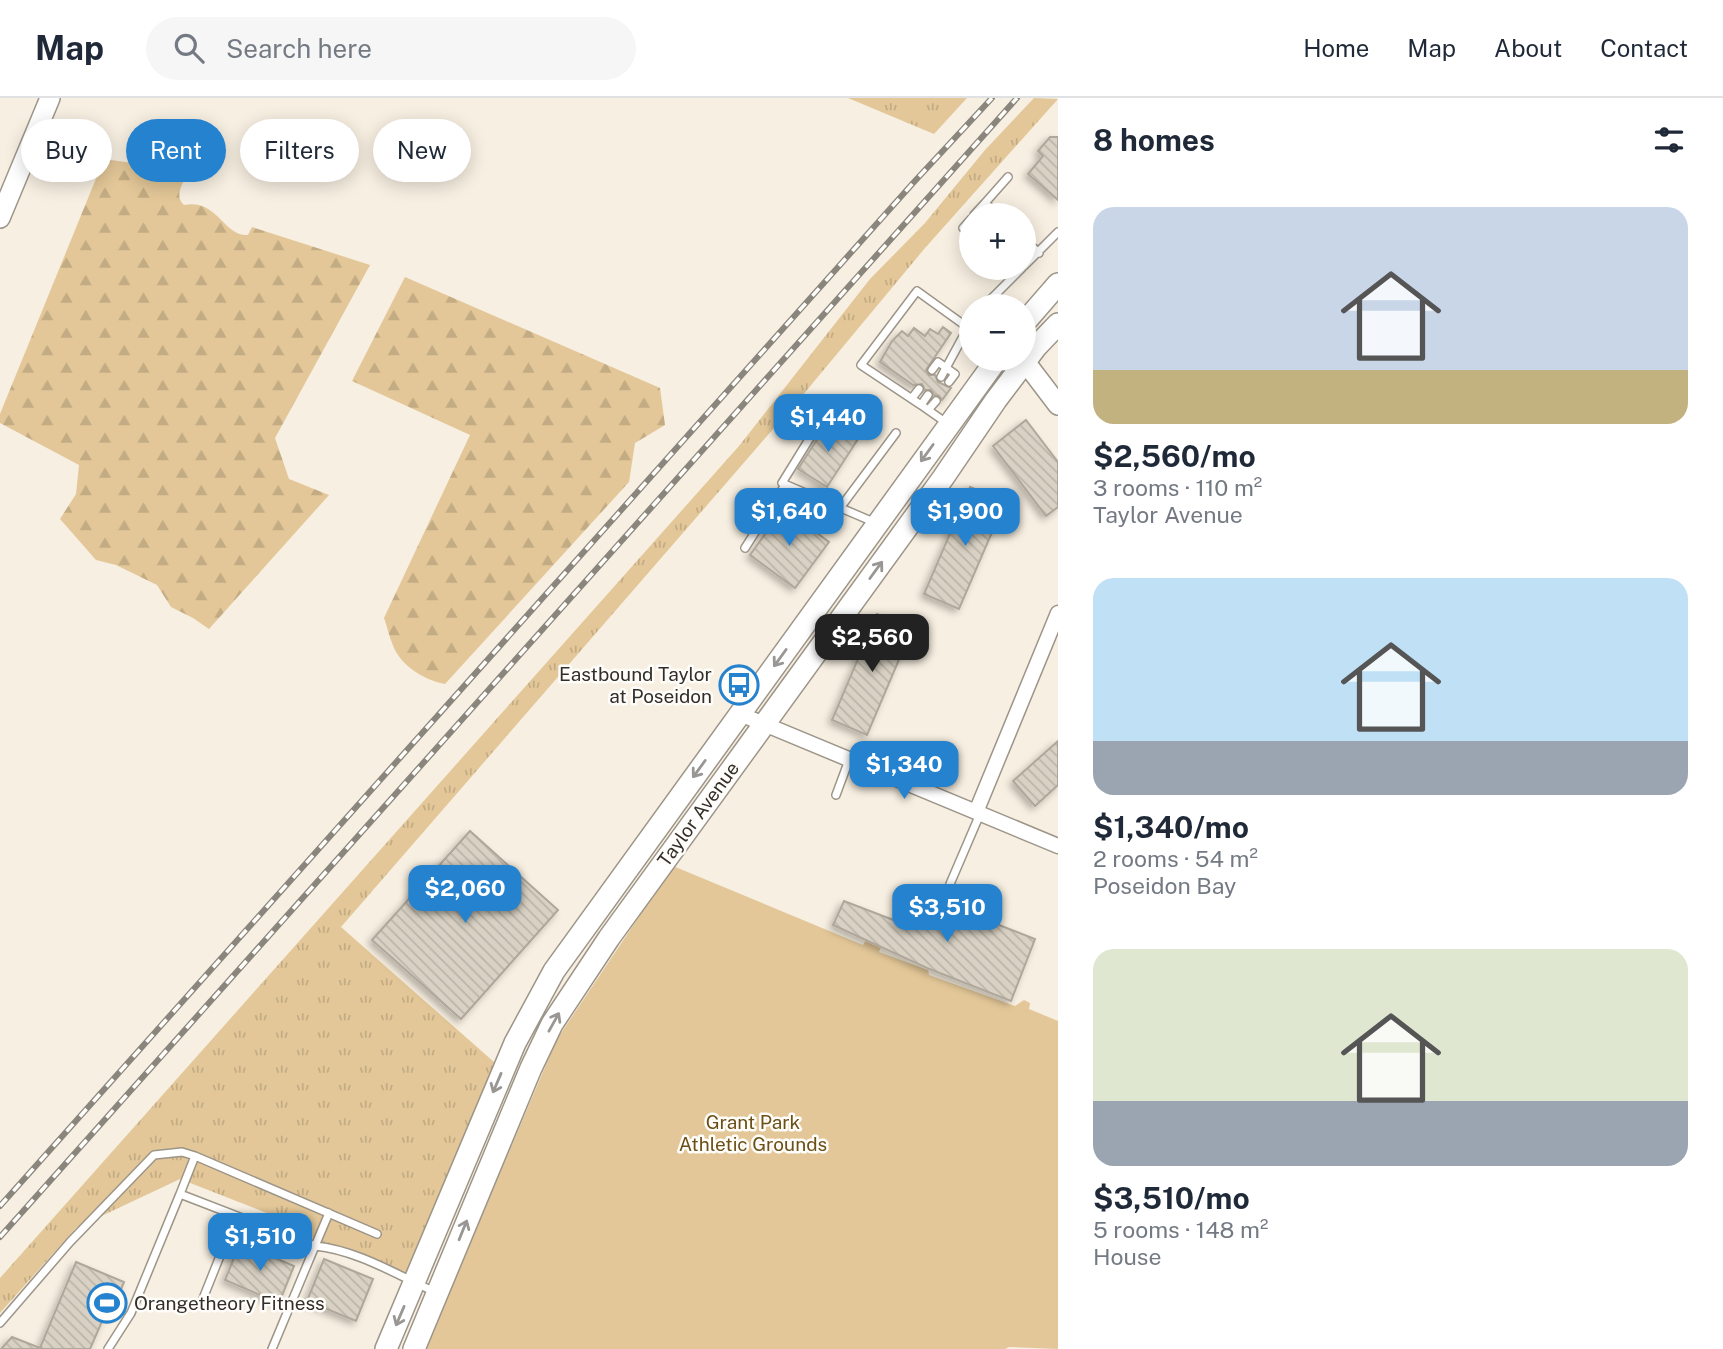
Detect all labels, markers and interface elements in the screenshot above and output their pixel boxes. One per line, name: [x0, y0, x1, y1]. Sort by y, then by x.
search box: [146, 17, 636, 80]
text: Map: [35, 29, 104, 67]
icon: search: [170, 29, 208, 67]
text: Search here: [226, 33, 372, 64]
text: Home: [1303, 34, 1369, 62]
text: Map: [1407, 34, 1456, 62]
text: About: [1494, 34, 1562, 62]
text: Contact: [1600, 34, 1688, 62]
chip: Buy: [21, 119, 112, 182]
chip: Rent: [126, 119, 226, 182]
chip: Filters: [240, 119, 359, 182]
chip: New: [373, 119, 471, 182]
icon: filters: [1650, 121, 1688, 159]
text: 8 homes: [1093, 122, 1215, 158]
map controls: [959, 203, 1036, 371]
button: +: [959, 203, 1036, 280]
icon: home: [1328, 253, 1454, 379]
button: −: [959, 294, 1036, 371]
pin: $1,440: [771, 394, 885, 454]
text: $1,440: [790, 403, 866, 430]
text: $2,560/mo: [1093, 438, 1256, 474]
one-way arrow: [920, 443, 934, 462]
text: 3 rooms · 110 m²: [1093, 474, 1262, 501]
pin: $1,640: [732, 489, 846, 548]
pin: $1,900: [908, 489, 1022, 548]
text: $1,640: [751, 497, 827, 524]
text: $1,900: [927, 497, 1003, 524]
text: Taylor Avenue: [1093, 501, 1243, 528]
one-way arrow: [868, 561, 883, 580]
pin: $2,560: [815, 614, 929, 674]
text: $2,560: [831, 623, 913, 650]
icon: home: [1328, 624, 1454, 750]
one-way arrow: [773, 648, 787, 667]
place label: Eastbound Taylor at Poseidon: [559, 663, 712, 707]
bus stop icon: Eastbound Taylor at Poseidon: [718, 664, 760, 706]
pin: $1,340: [847, 742, 961, 801]
text: $1,340: [866, 750, 943, 777]
street label: Taylor Avenue: [653, 757, 743, 871]
one-way arrow: [692, 759, 706, 778]
text: $1,340/mo: [1093, 809, 1249, 845]
text: 2 rooms · 54 m²: [1093, 845, 1258, 872]
pin: $2,060: [408, 866, 522, 925]
text: Poseidon Bay: [1093, 872, 1236, 899]
text: $2,060: [424, 874, 506, 901]
pin: $3,510: [890, 884, 1004, 944]
text: $3,510: [908, 893, 986, 920]
icon: home: [1328, 995, 1454, 1121]
one-way arrow: [547, 1012, 561, 1032]
one-way arrow: [490, 1072, 503, 1093]
park label: Grant Park Athletic Grounds: [679, 1111, 827, 1155]
text: $3,510/mo: [1093, 1180, 1250, 1216]
pin: $1,510: [203, 1214, 317, 1273]
text: 5 rooms · 148 m²: [1093, 1216, 1268, 1243]
one-way arrow: [458, 1220, 471, 1241]
text: $1,510: [224, 1222, 296, 1249]
text: House: [1093, 1243, 1161, 1270]
sports icon: Orangetheory Fitness: [86, 1282, 128, 1324]
place label: Orangetheory Fitness: [134, 1292, 325, 1314]
one-way arrow: [393, 1305, 406, 1326]

